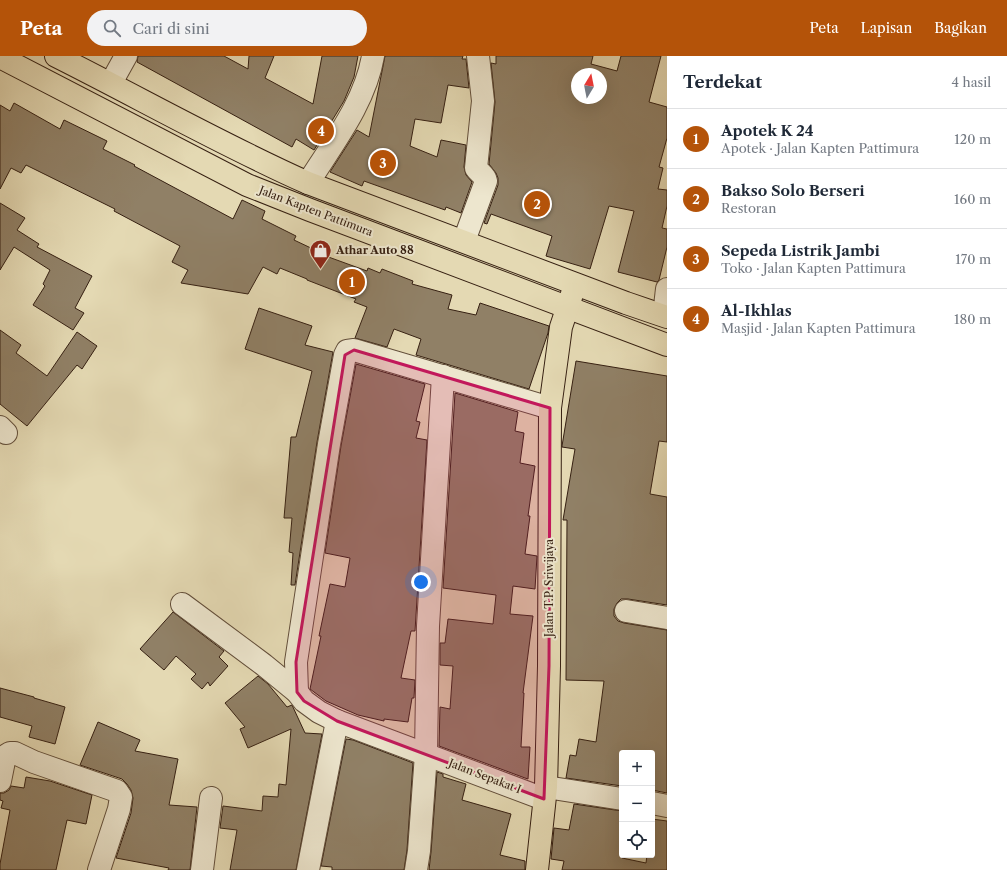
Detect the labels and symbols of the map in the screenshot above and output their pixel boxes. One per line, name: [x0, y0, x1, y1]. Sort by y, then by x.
north arrow: [571, 68, 607, 104]
pin: 4: [308, 116, 334, 146]
pin: 3: [370, 148, 396, 178]
street label: Jalan Kapten Pattimura: [255, 182, 375, 239]
pin: 2: [524, 189, 550, 219]
shop icon: Athar Auto 88: [307, 237, 333, 270]
place label: Athar Auto 88: [335, 243, 414, 257]
pin: 1: [339, 267, 365, 297]
street label: Jalan T.P. Sriwijaya: [542, 539, 556, 639]
your location: [411, 572, 431, 592]
street label: Jalan Sepakat I: [445, 755, 523, 796]

